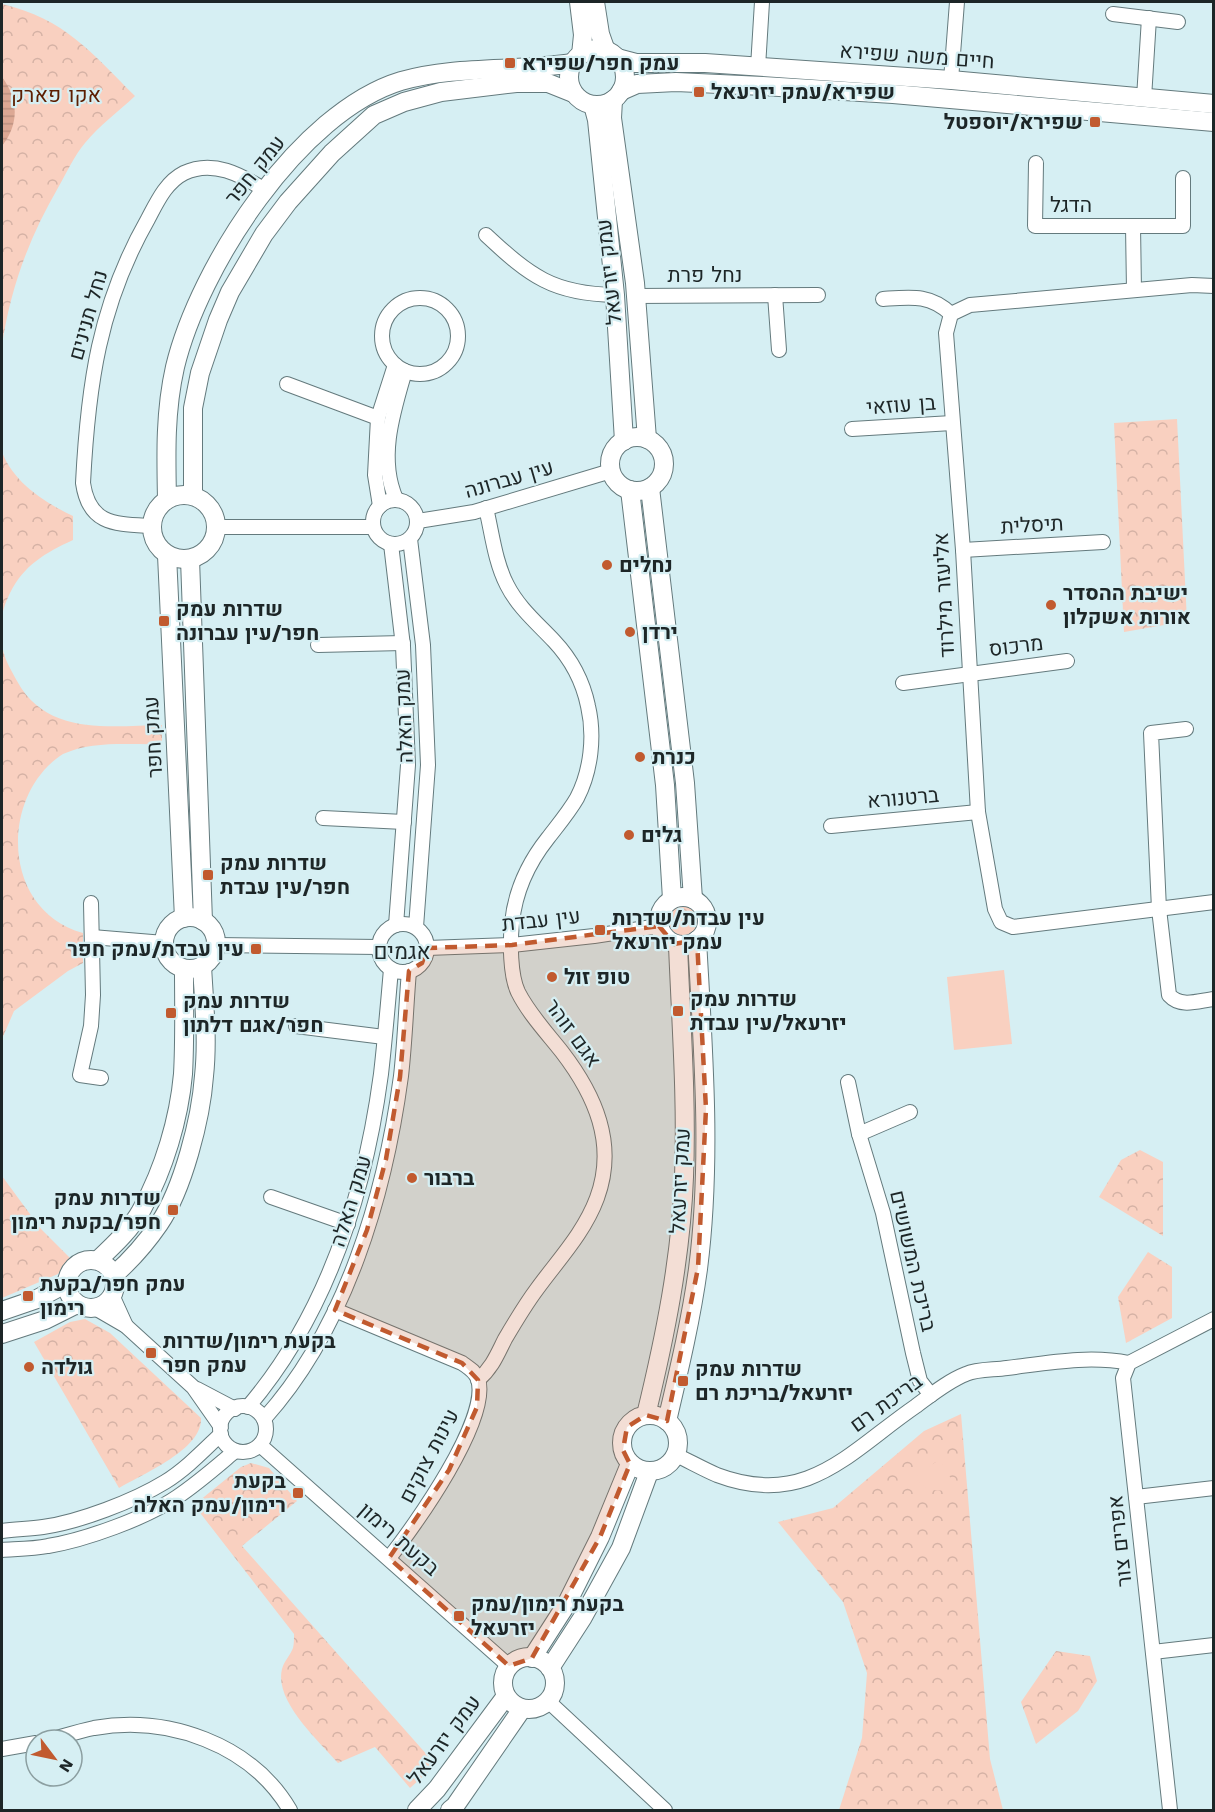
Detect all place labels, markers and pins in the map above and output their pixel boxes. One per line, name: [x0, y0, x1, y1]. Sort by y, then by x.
place label: עמק חפר/שפירא: [522, 50, 680, 75]
marker: עמק חפר/שפירא: [503, 56, 517, 70]
place label: שפירא/עמק יזרעאל: [711, 79, 895, 104]
marker: שפירא/עמק יזרעאל: [692, 85, 706, 99]
place label: שפירא/יוספטל: [944, 109, 1083, 134]
marker: שפירא/יוספטל: [1088, 115, 1102, 129]
place label: נחלים: [619, 552, 673, 577]
marker: נחלים: [600, 558, 614, 572]
place label: ישיבת ההסדר אורות אשקלון: [1063, 580, 1191, 629]
place label: שדרות עמק חפר/עין עברונה: [176, 596, 319, 645]
marker: ישיבת ההסדר אורות אשקלון: [1044, 598, 1058, 612]
marker: שדרות עמק חפר/עין עברונה: [157, 614, 171, 628]
place label: ירדן: [642, 619, 678, 644]
marker: ירדן: [623, 625, 637, 639]
place label: כנרת: [652, 744, 696, 769]
marker: כנרת: [633, 750, 647, 764]
place label: גלים: [641, 822, 682, 847]
marker: גלים: [622, 828, 636, 842]
place label: שדרות עמק חפר/עין עבדת: [220, 850, 350, 899]
marker: שדרות עמק חפר/עין עבדת: [201, 868, 215, 882]
place label: עין עבדת/שדרות עמק יזרעאל: [612, 905, 765, 954]
marker: עין עבדת/שדרות עמק יזרעאל: [593, 923, 607, 937]
place label: עין עבדת/עמק חפר: [67, 936, 244, 961]
marker: עין עבדת/עמק חפר: [249, 942, 263, 956]
place label: טופ זול: [564, 964, 630, 989]
marker: טופ זול: [545, 970, 559, 984]
place label: שדרות עמק יזרעאל/עין עבדת: [690, 986, 847, 1035]
place label: שדרות עמק חפר/אגם דלתון: [183, 988, 323, 1037]
marker: שדרות עמק יזרעאל/עין עבדת: [671, 1004, 685, 1018]
marker: שדרות עמק חפר/אגם דלתון: [164, 1006, 178, 1020]
place label: ברבור: [424, 1165, 475, 1190]
marker: ברבור: [405, 1171, 419, 1185]
place label: שדרות עמק חפר/בקעת רימון: [11, 1185, 161, 1234]
marker: שדרות עמק חפר/בקעת רימון: [166, 1203, 180, 1217]
place label: עמק חפר/בקעת רימון: [40, 1271, 186, 1320]
marker: עמק חפר/בקעת רימון: [21, 1289, 35, 1303]
place label: בקעת רימון/שדרות עמק חפר: [163, 1328, 336, 1377]
marker: בקעת רימון/שדרות עמק חפר: [144, 1346, 158, 1360]
place label: גולדה: [41, 1354, 93, 1379]
place label: שדרות עמק יזרעאל/בריכת רם: [695, 1356, 853, 1405]
marker: גולדה: [22, 1360, 36, 1374]
marker: שדרות עמק יזרעאל/בריכת רם: [676, 1374, 690, 1388]
place label: בקעת רימון/עמק האלה: [133, 1468, 287, 1517]
marker: בקעת רימון/עמק האלה: [291, 1486, 305, 1500]
place label: בקעת רימון/עמק יזרעאל: [471, 1591, 624, 1640]
marker: בקעת רימון/עמק יזרעאל: [452, 1609, 466, 1623]

